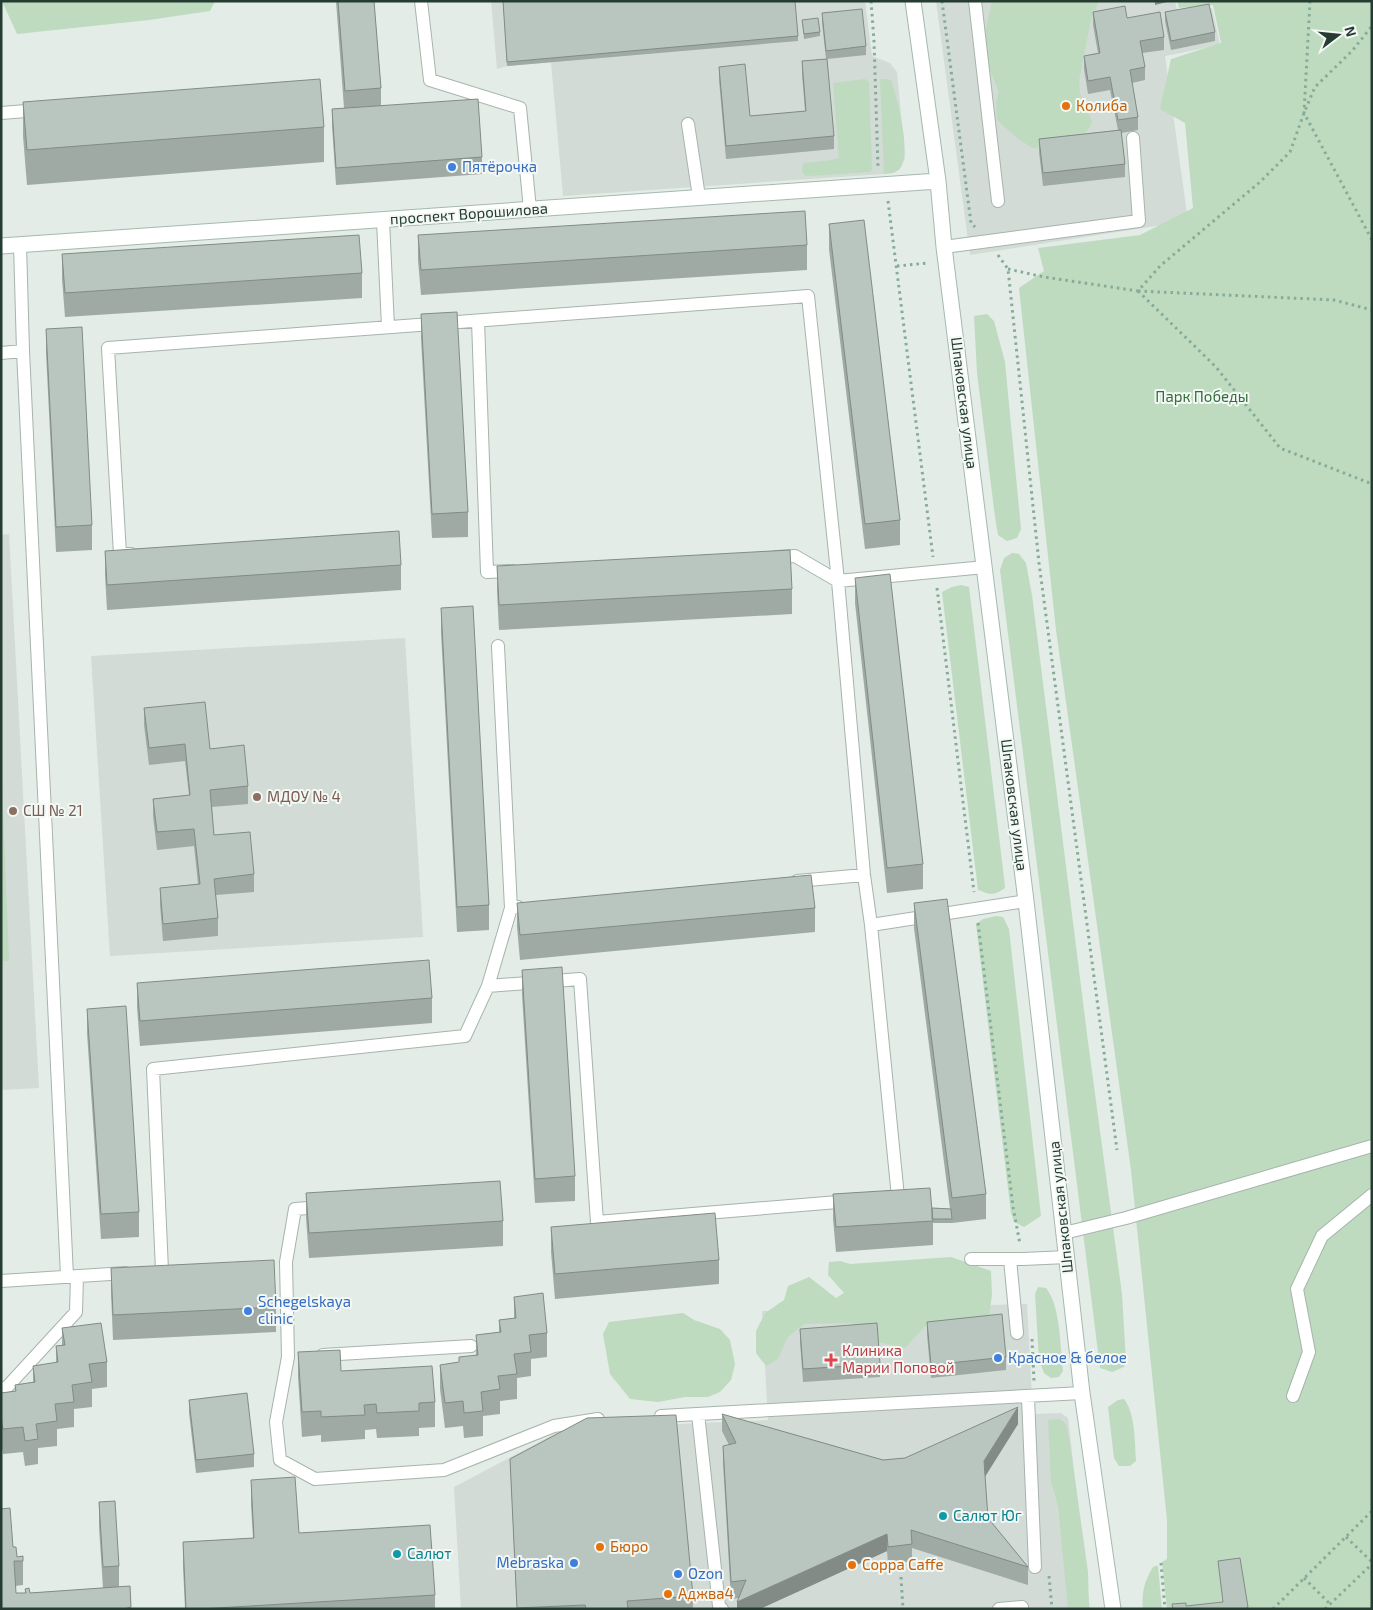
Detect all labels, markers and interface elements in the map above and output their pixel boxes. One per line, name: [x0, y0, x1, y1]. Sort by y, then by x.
north arrow: [1313, 10, 1363, 60]
text: N: [1341, 24, 1361, 38]
place label: Колиба: [1076, 96, 1127, 114]
marker: Колиба: [1060, 100, 1072, 112]
place label: Пятёрочка: [462, 157, 537, 175]
marker: Пятёрочка: [446, 161, 458, 173]
street label: проспект Ворошилова: [389, 198, 549, 228]
street label: Шпаковская улица: [947, 336, 982, 470]
park label: Парк Победы: [1155, 387, 1249, 405]
street label: Шпаковская улица: [997, 738, 1032, 872]
place label: МДОУ № 4: [267, 787, 341, 805]
marker: МДОУ № 4: [251, 791, 263, 803]
place label: СШ № 21: [23, 801, 83, 819]
marker: СШ № 21: [7, 805, 19, 817]
street label: Шпаковская улица: [1044, 1140, 1077, 1274]
place label: Schegelskaya clinic: [258, 1292, 351, 1327]
marker: Schegelskaya clinic: [242, 1305, 254, 1317]
place label: Клиника Марии Поповой: [842, 1341, 955, 1376]
place label: Красное & белое: [1008, 1348, 1127, 1366]
marker: Красное & белое: [992, 1352, 1004, 1364]
marker: Клиника Марии Поповой: [824, 1353, 838, 1367]
place label: Салют Юг: [953, 1506, 1022, 1524]
marker: Салют Юг: [937, 1510, 949, 1522]
place label: Бюро: [610, 1537, 648, 1555]
marker: Бюро: [594, 1541, 606, 1553]
place label: Салют: [407, 1544, 452, 1562]
marker: Салют: [391, 1548, 403, 1560]
place label: Mebraska: [496, 1553, 564, 1571]
place label: Coppa Caffe: [862, 1555, 943, 1573]
marker: Mebraska: [568, 1557, 580, 1569]
marker: Coppa Caffe: [846, 1559, 858, 1571]
place label: Ozon: [688, 1564, 723, 1582]
marker: Ozon: [672, 1568, 684, 1580]
place label: Аджва4: [678, 1584, 734, 1602]
marker: Аджва4: [662, 1588, 674, 1600]

